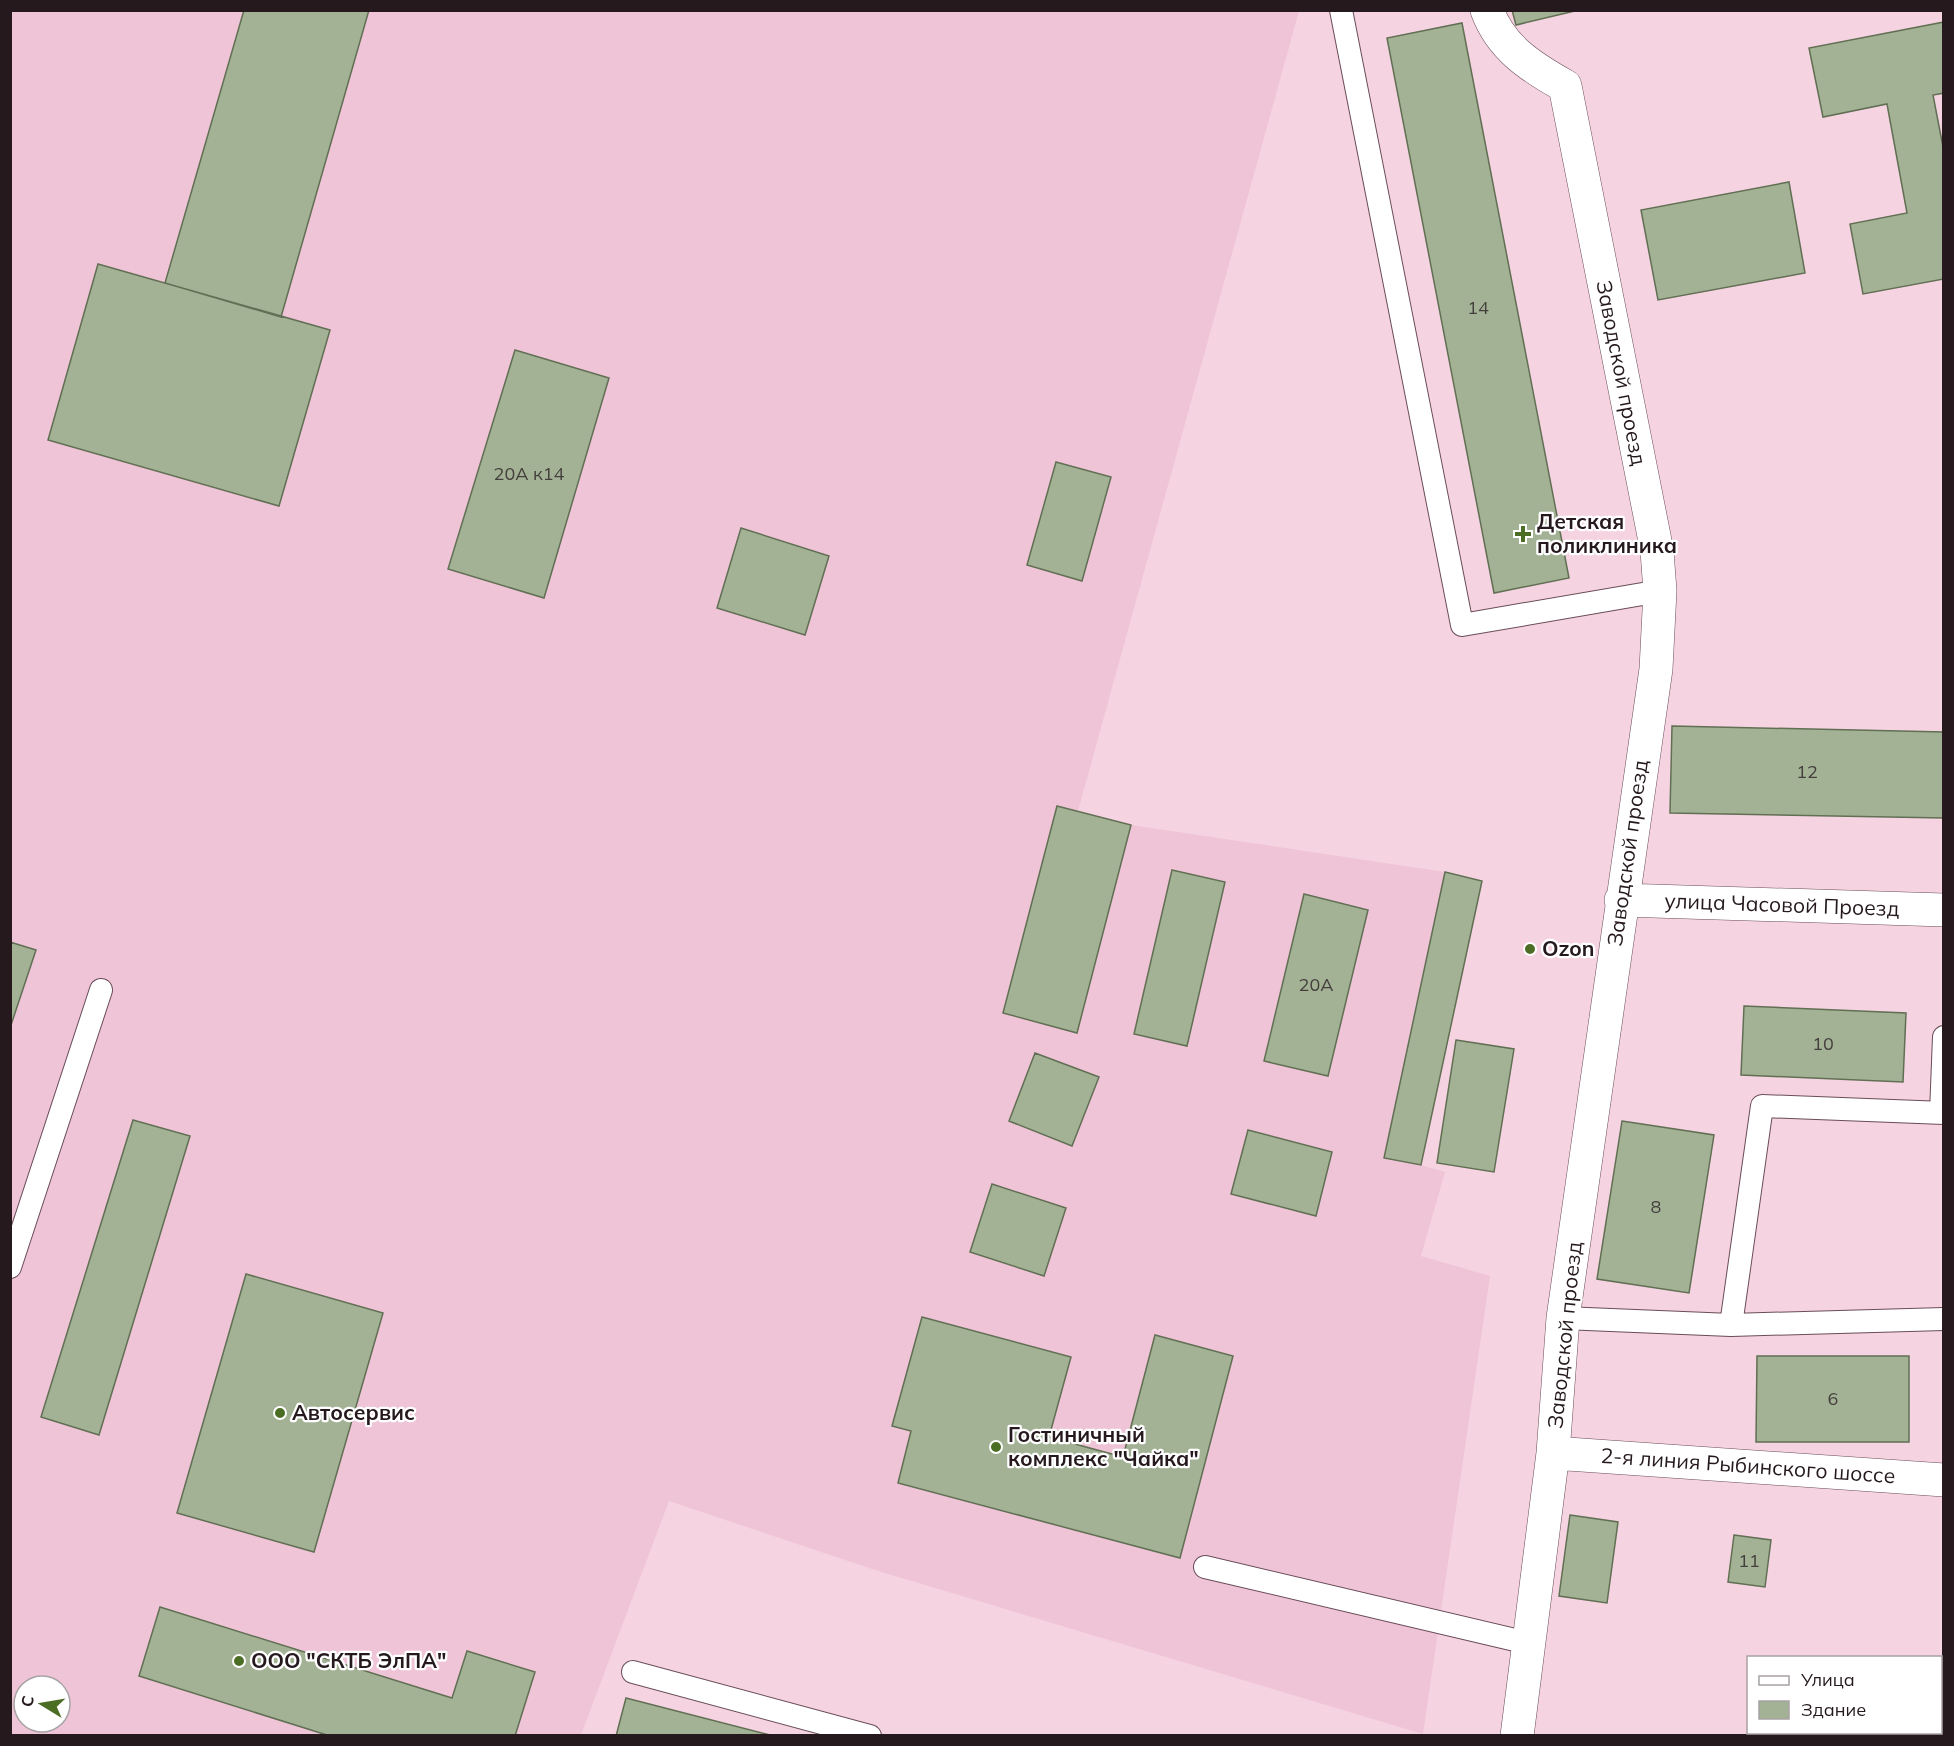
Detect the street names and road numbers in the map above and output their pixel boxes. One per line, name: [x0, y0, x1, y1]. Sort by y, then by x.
street label: Заводской проезд: [1591, 278, 1653, 468]
street label: Заводской проезд: [1601, 758, 1653, 948]
street label: улица Часовой Проезд: [1664, 887, 1900, 921]
street label: Заводской проезд: [1541, 1240, 1587, 1430]
street label: 2-я линия Рыбинского шоссе: [1600, 1442, 1896, 1488]

